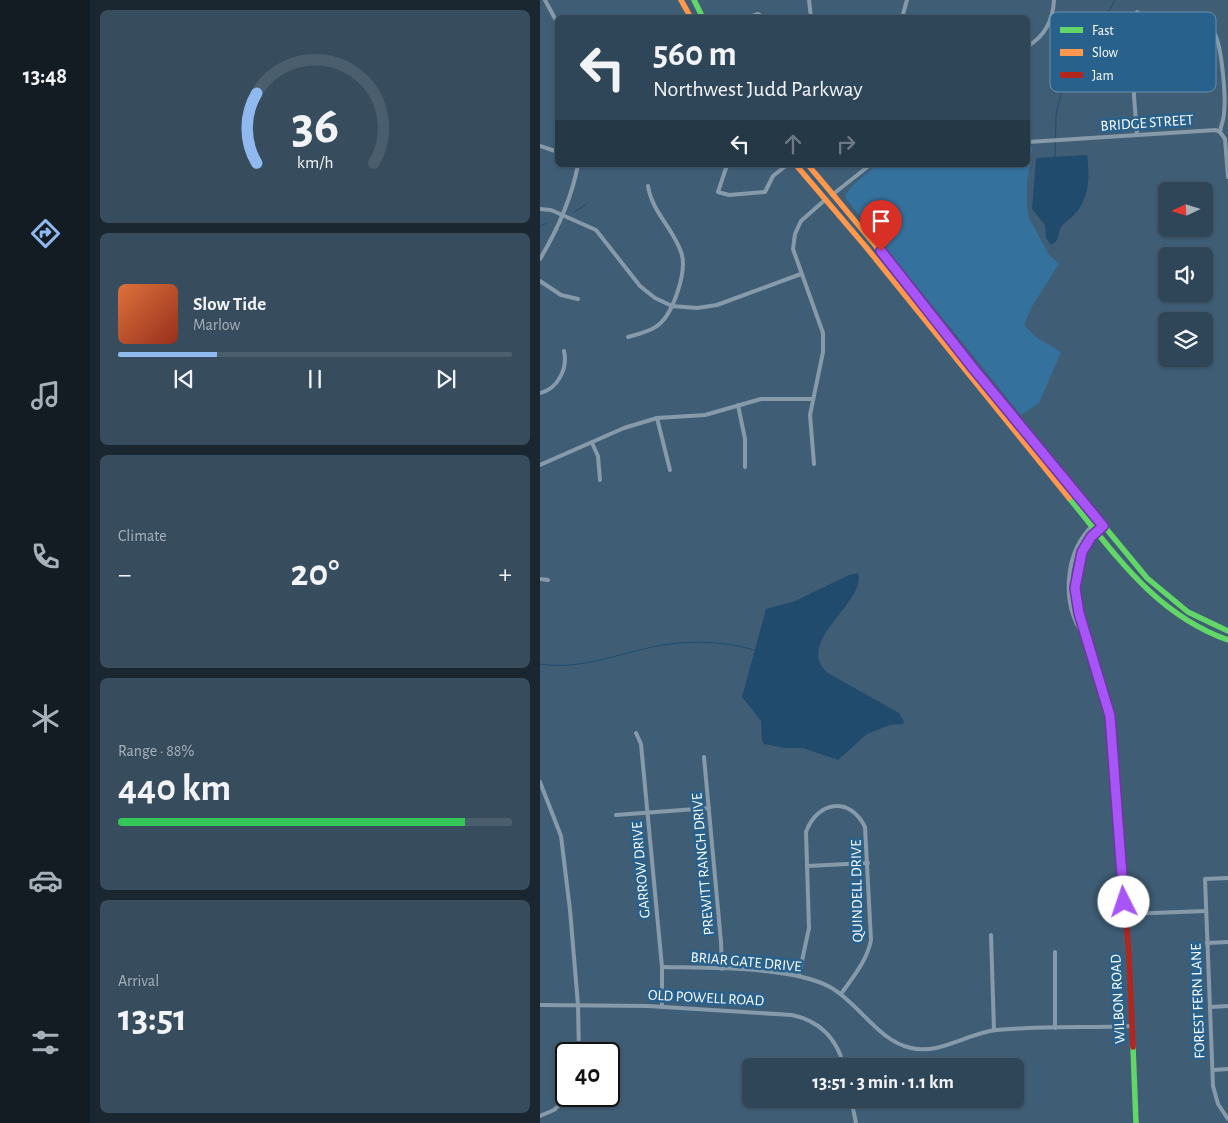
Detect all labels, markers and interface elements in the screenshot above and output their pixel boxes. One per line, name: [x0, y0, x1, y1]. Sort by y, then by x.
legend: [1050, 12, 1216, 92]
text: Fast: [1092, 24, 1114, 38]
icon: left: [570, 35, 635, 100]
text: 560 m: [653, 37, 737, 72]
text: Slow: [1092, 46, 1119, 60]
text: 13:48: [23, 65, 67, 87]
text: Jam: [1092, 69, 1114, 83]
text: Northwest Judd Parkway: [653, 78, 863, 100]
text: 36: [291, 100, 339, 152]
street label: BRIDGE STREET: [1100, 112, 1195, 134]
icon: left: [726, 130, 754, 158]
icon: ahead: [779, 130, 807, 158]
icon: right: [832, 130, 860, 158]
text: km/h: [297, 154, 333, 172]
north arrow: [1158, 182, 1212, 238]
map controls: [1158, 182, 1213, 367]
pin: [860, 200, 902, 251]
icon: arrive: [867, 207, 895, 235]
icon: directions: [28, 216, 63, 251]
button: sound: [1158, 247, 1213, 302]
text: Slow Tide: [193, 295, 266, 314]
button: layers: [1158, 312, 1213, 367]
text: Marlow: [193, 317, 240, 333]
icon: previous: [170, 365, 198, 393]
icon: pause: [301, 365, 329, 393]
icon: next: [432, 365, 460, 393]
icon: music: [28, 378, 63, 413]
text: Climate: [118, 528, 167, 544]
icon: phone: [28, 539, 63, 574]
text: 20°: [291, 555, 339, 593]
text: −: [118, 561, 131, 589]
text: +: [499, 561, 512, 589]
icon: climate: [28, 701, 63, 736]
text: Range · 88%: [118, 743, 195, 759]
text: 440 km: [118, 770, 231, 808]
street label: PREWITT RANCH DRIVE: [689, 792, 717, 936]
street label: GARROW DRIVE: [629, 821, 653, 919]
street label: QUINDELL DRIVE: [849, 840, 865, 942]
icon: car: [28, 863, 63, 898]
position arrow: [1097, 875, 1149, 927]
street label: FOREST FERN LANE: [1188, 943, 1208, 1059]
street label: BRIAR GATE DRIVE: [690, 950, 802, 974]
street label: WILBON ROAD: [1108, 953, 1128, 1044]
text: Arrival: [118, 973, 159, 989]
street label: OLD POWELL ROAD: [647, 987, 765, 1009]
text: 13:51: [118, 1000, 187, 1038]
icon: filters: [28, 1025, 63, 1060]
speed limit sign: 40: [555, 1042, 620, 1107]
text: 13:51 · 3 min · 1.1 km: [812, 1073, 954, 1092]

